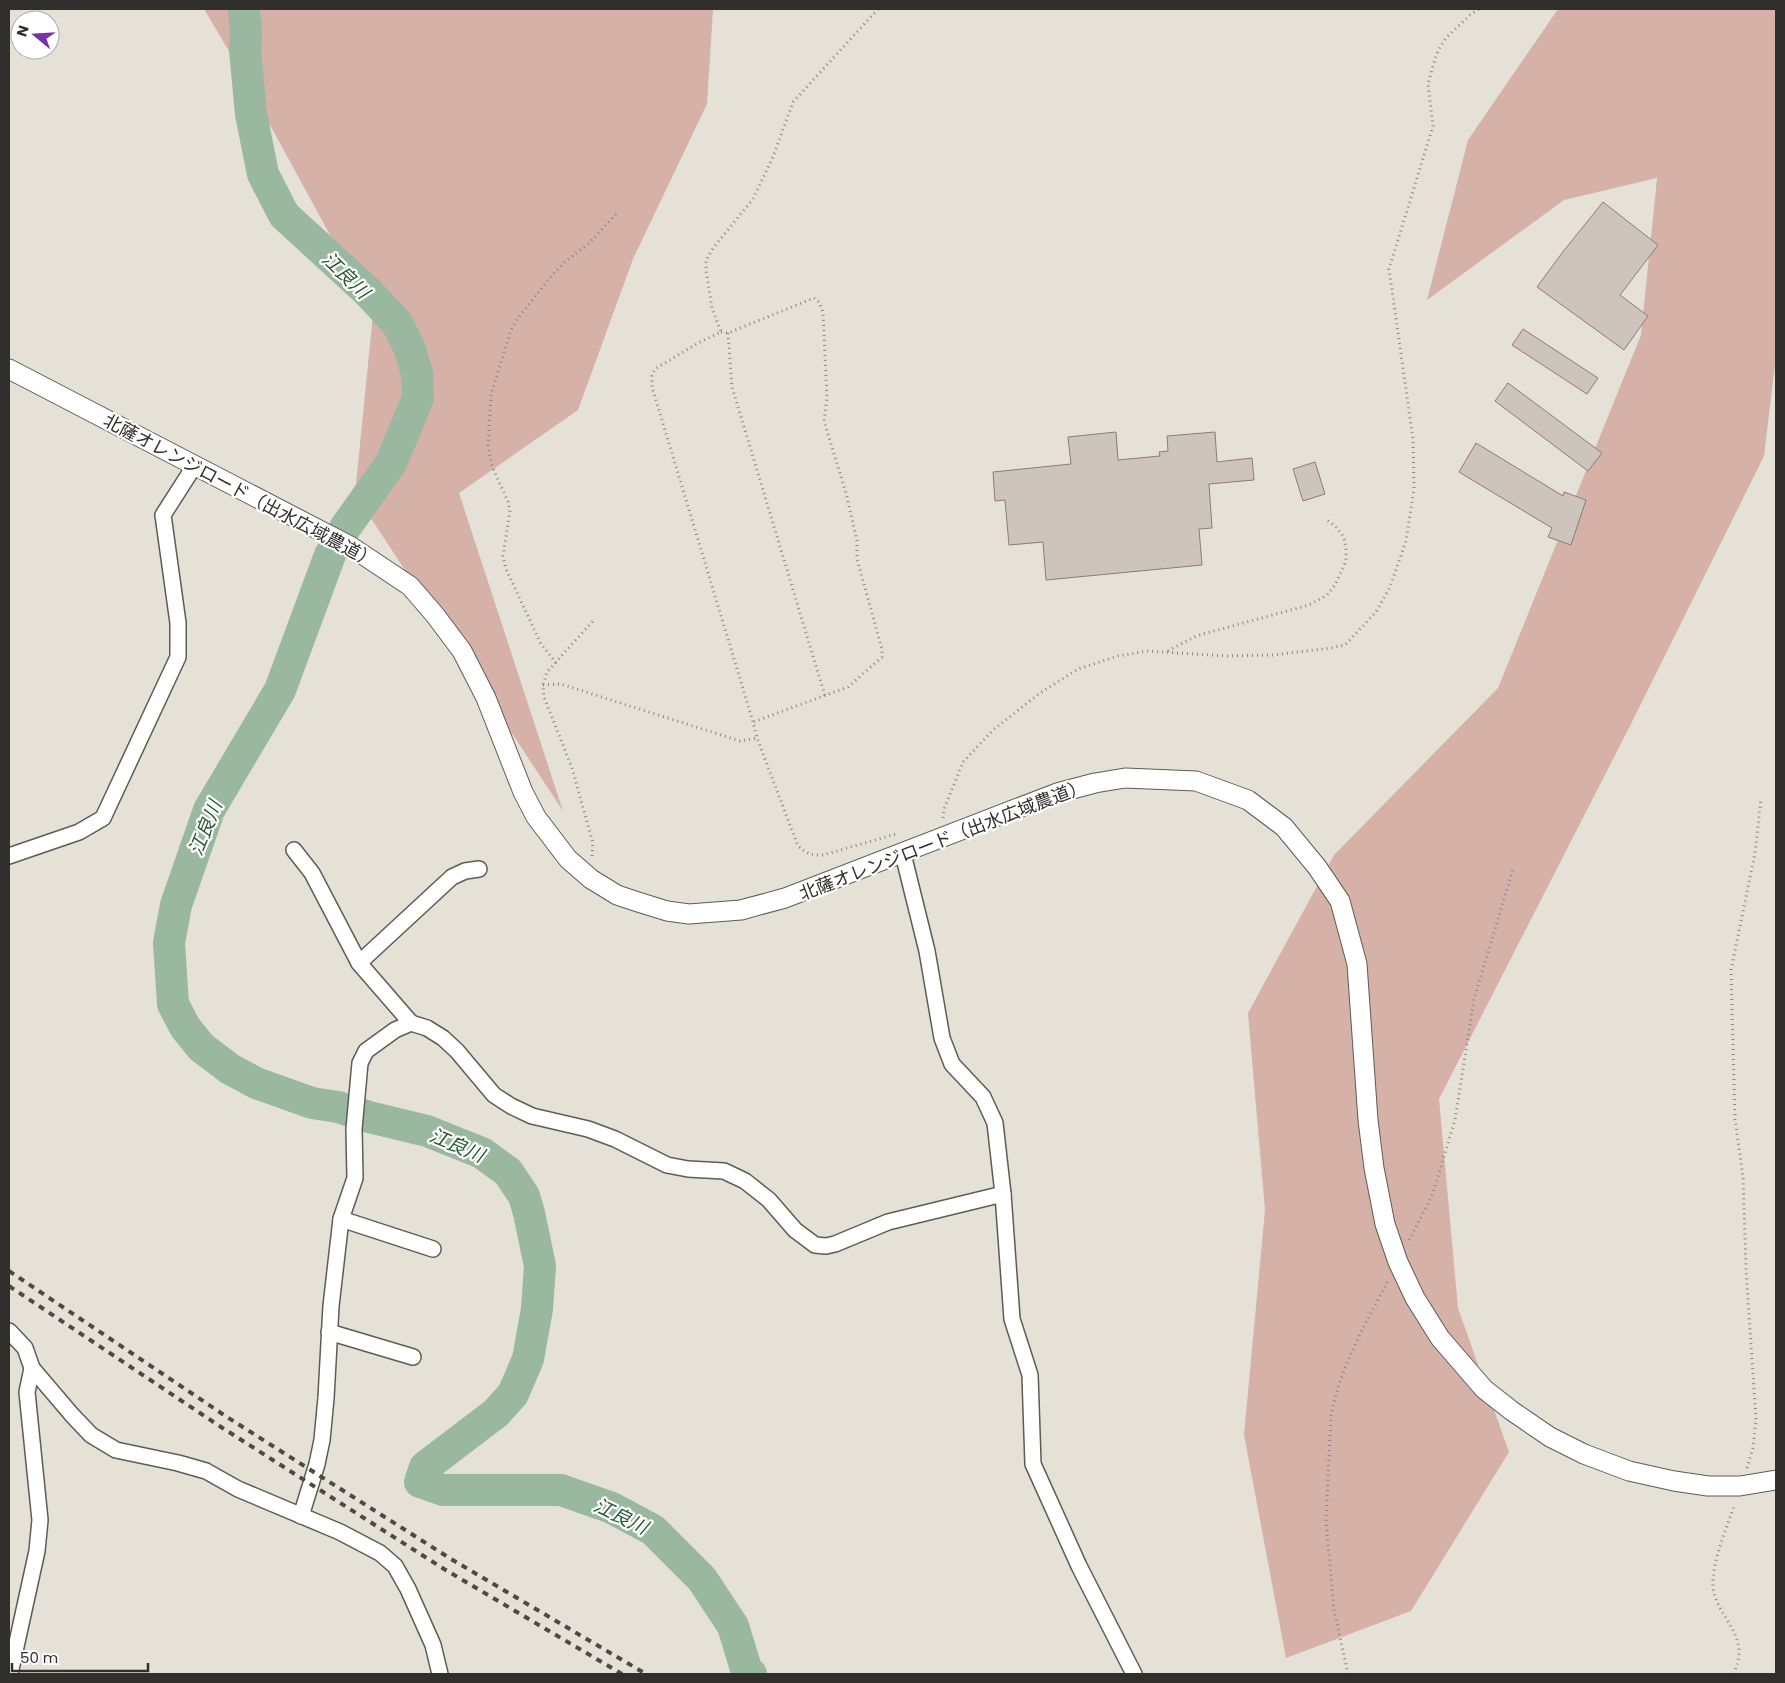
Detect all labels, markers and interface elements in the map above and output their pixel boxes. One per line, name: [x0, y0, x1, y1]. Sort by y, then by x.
north arrow: [10, 10, 60, 60]
text: N: [11, 23, 34, 39]
water label: 江良川: [316, 246, 377, 306]
street label: 北薩オレンジロード（出水広域農道）: [99, 408, 381, 573]
street label: 北薩オレンジロード（出水広域農道）: [796, 773, 1090, 906]
water label: 江良川: [182, 795, 229, 860]
water label: 江良川: [425, 1122, 490, 1170]
water label: 江良川: [589, 1492, 654, 1542]
scale bar: [12, 1640, 149, 1672]
text: 50 m: [20, 1647, 58, 1668]

